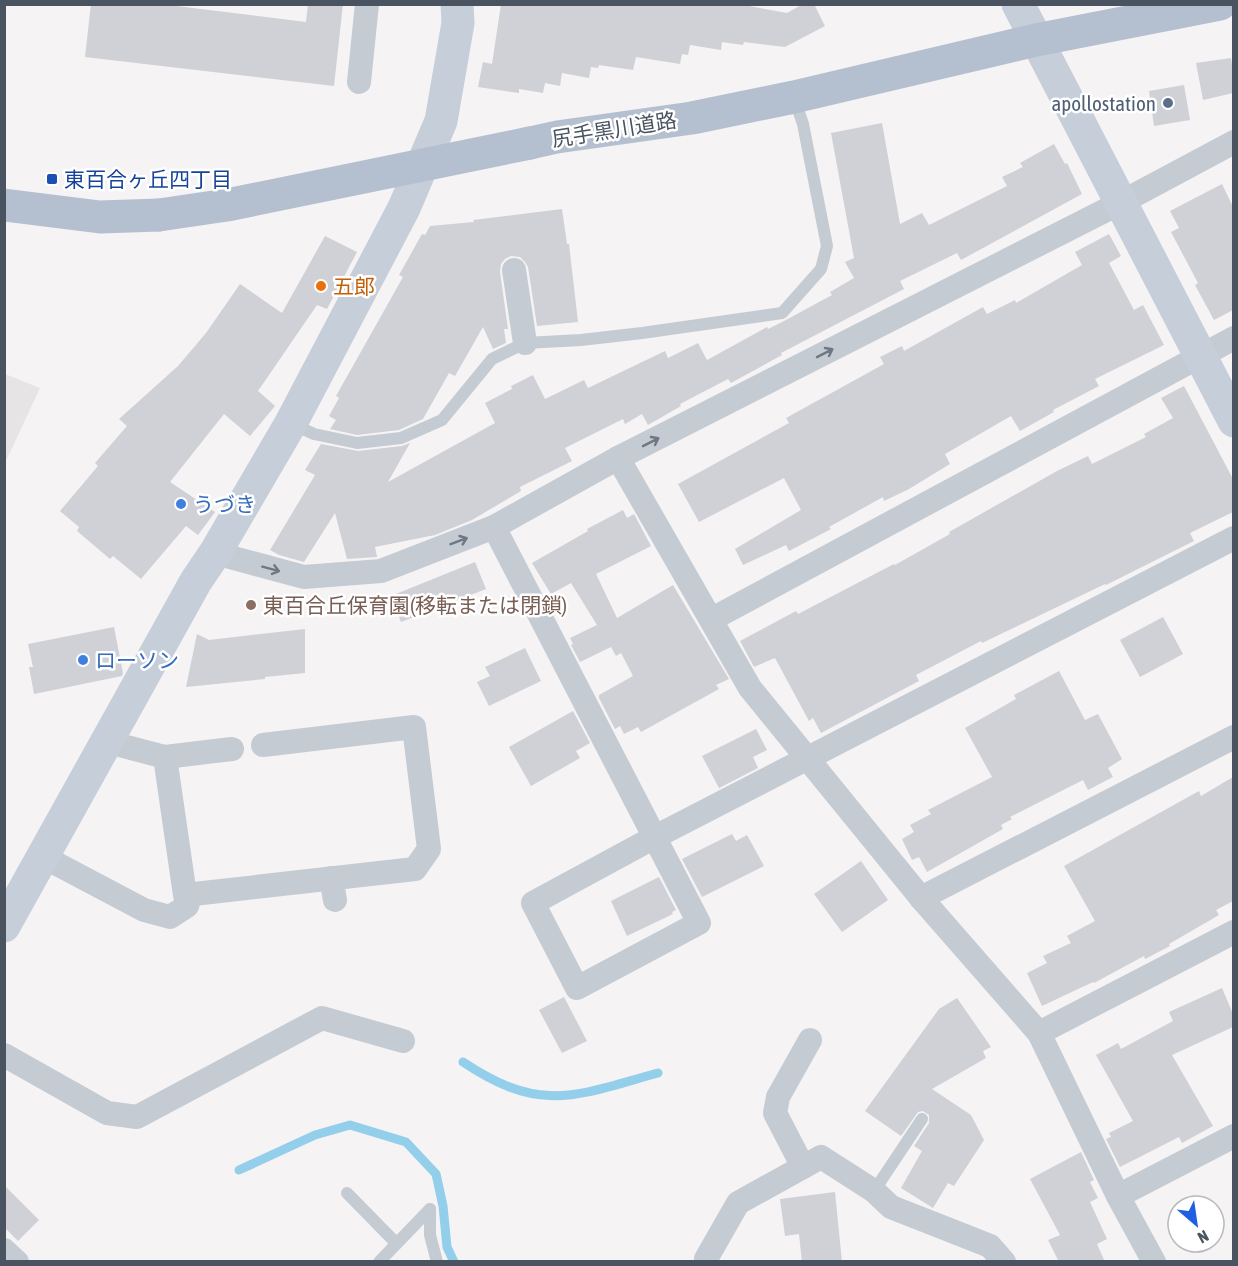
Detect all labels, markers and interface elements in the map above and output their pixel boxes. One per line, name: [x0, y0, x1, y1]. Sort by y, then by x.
place label: apollostation: [1051, 91, 1156, 115]
marker: apollostation: [1161, 96, 1175, 110]
street label: 尻手黒川道路: [550, 107, 678, 151]
place label: 東百合ヶ丘四丁目: [64, 167, 232, 191]
marker: 東百合ヶ丘四丁目: [45, 172, 59, 186]
place label: 五郎: [333, 274, 375, 298]
marker: 五郎: [314, 279, 328, 293]
one-way arrow: [815, 347, 833, 358]
one-way arrow: [641, 436, 659, 447]
place label: うづき: [193, 492, 256, 516]
marker: うづき: [174, 497, 188, 511]
one-way arrow: [449, 534, 468, 545]
one-way arrow: [261, 563, 280, 575]
place label: 東百合丘保育園(移転または閉鎖): [263, 593, 567, 617]
marker: 東百合丘保育園(移転または閉鎖): [244, 598, 258, 612]
place label: ローソン: [95, 648, 179, 672]
marker: ローソン: [76, 653, 90, 667]
north arrow: [1166, 1194, 1226, 1254]
text: N: [1195, 1227, 1212, 1247]

